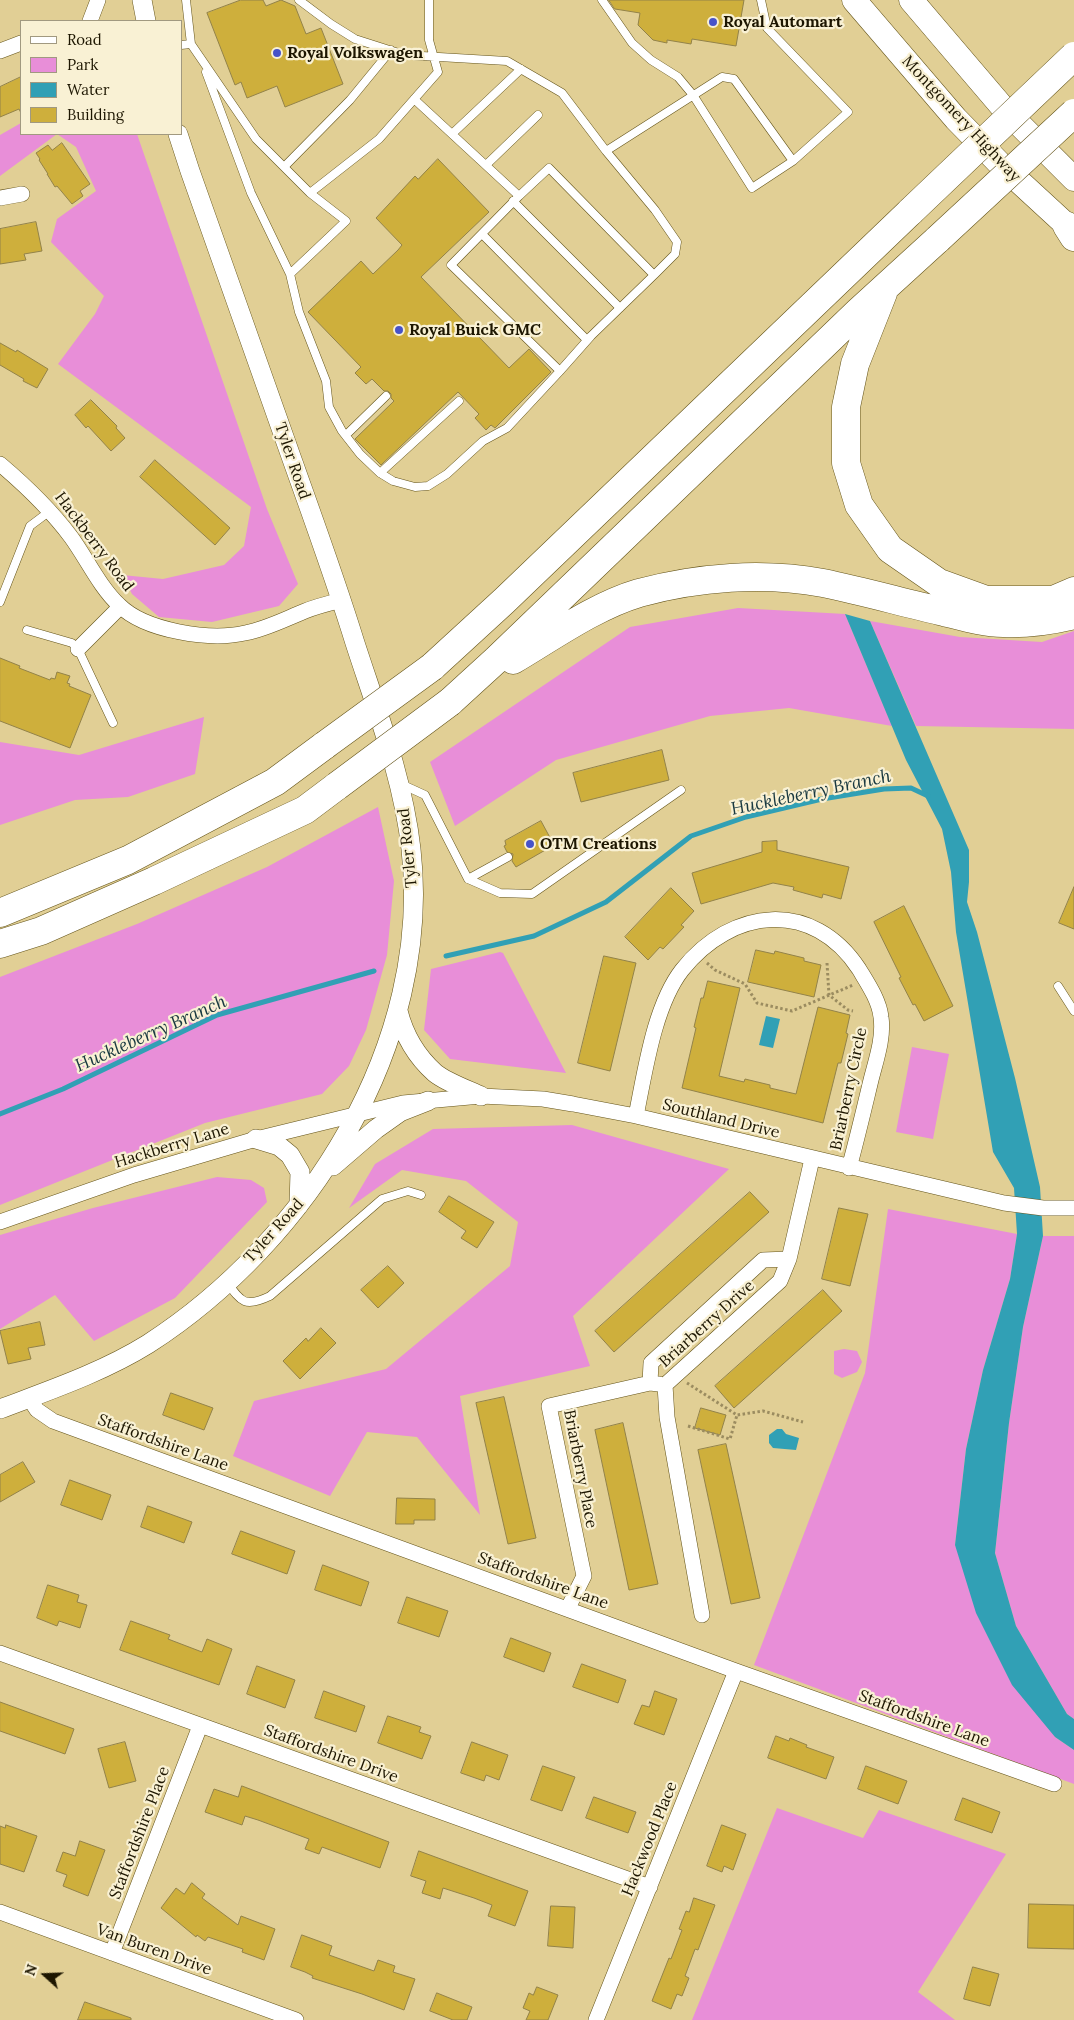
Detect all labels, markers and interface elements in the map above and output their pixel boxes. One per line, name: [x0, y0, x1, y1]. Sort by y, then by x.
place label: Royal Automart: [723, 12, 842, 32]
marker: Royal Automart: [707, 16, 719, 28]
legend: [20, 20, 182, 135]
text: Road: [67, 30, 102, 49]
place label: Royal Volkswagen: [287, 43, 423, 63]
marker: Royal Volkswagen: [271, 47, 283, 59]
street label: Montgomery Highway: [898, 52, 1024, 186]
text: Park: [67, 55, 98, 74]
text: Water: [67, 80, 109, 99]
text: Building: [67, 105, 124, 124]
place label: Royal Buick GMC: [409, 320, 541, 340]
marker: Royal Buick GMC: [393, 324, 405, 336]
street label: Tyler Road: [270, 420, 314, 502]
street label: Hackberry Road: [50, 488, 138, 596]
water label: Huckleberry Branch: [729, 765, 893, 821]
street label: Tyler Road: [394, 807, 422, 889]
place label: OTM Creations: [540, 834, 657, 854]
marker: OTM Creations: [524, 838, 536, 850]
water label: Huckleberry Branch: [72, 991, 230, 1077]
street label: Briarberry Circle: [827, 1026, 871, 1152]
street label: Southland Drive: [661, 1095, 781, 1143]
street label: Hackberry Lane: [112, 1119, 232, 1173]
street label: Tyler Road: [240, 1195, 308, 1267]
street label: Briarberry Drive: [656, 1276, 758, 1372]
street label: Briarberry Place: [559, 1408, 601, 1530]
street label: Staffordshire Lane: [95, 1410, 231, 1476]
street label: Staffordshire Lane: [475, 1548, 611, 1614]
street label: Staffordshire Lane: [856, 1686, 992, 1752]
street label: Staffordshire Drive: [261, 1721, 401, 1787]
street label: Staffordshire Place: [106, 1764, 174, 1902]
street label: Hackwood Place: [618, 1779, 682, 1899]
street label: Van Buren Drive: [94, 1920, 214, 1980]
north arrow: [20, 1950, 70, 2000]
text: N: [21, 1962, 41, 1978]

